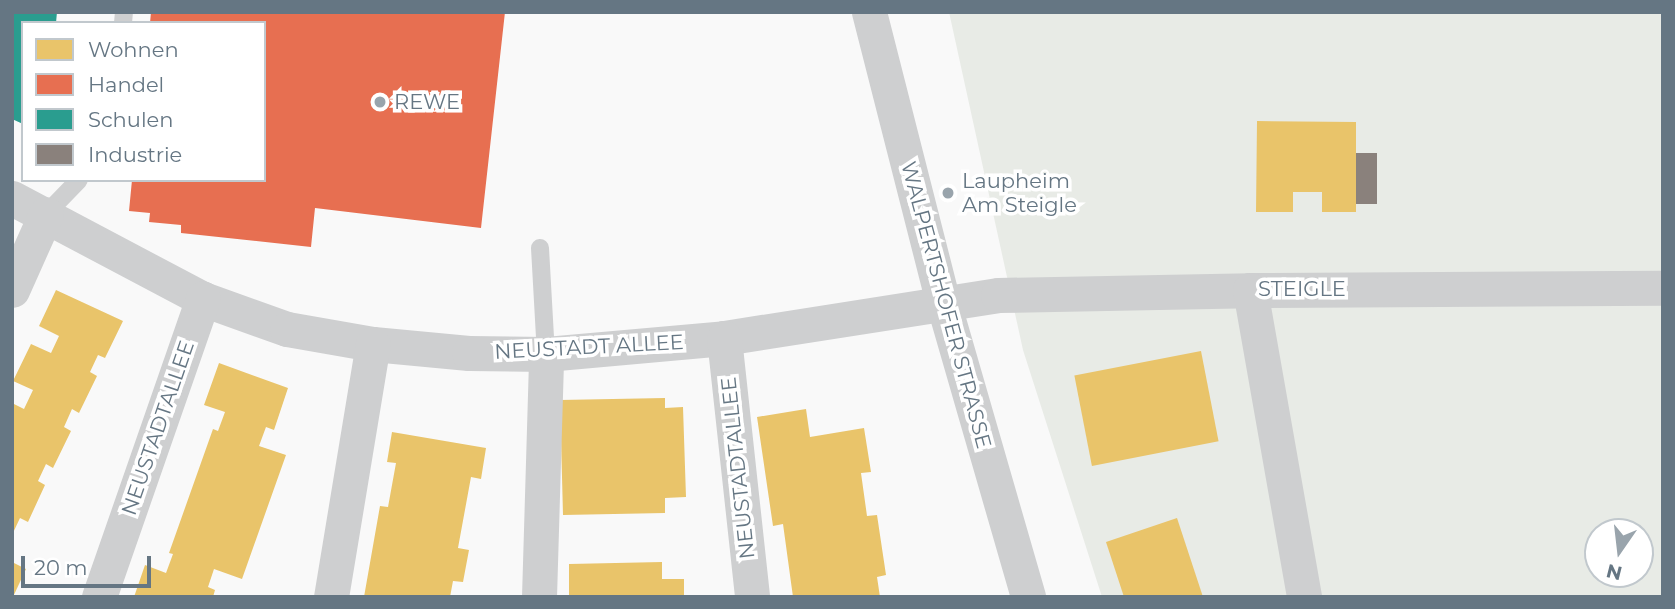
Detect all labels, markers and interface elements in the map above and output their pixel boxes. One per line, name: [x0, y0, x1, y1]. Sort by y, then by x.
legend: [21, 21, 266, 182]
text: Wohnen: [88, 37, 179, 62]
text: Handel: [88, 72, 164, 97]
place label: REWE: [394, 89, 460, 115]
marker: REWE: [372, 94, 388, 110]
text: Schulen: [88, 107, 173, 132]
text: Industrie: [88, 142, 182, 167]
street label: WALPERTSHOFER STRASSE: [895, 159, 997, 451]
place label: Laupheim Am Steigle: [962, 168, 1077, 218]
marker: Laupheim Am Steigle: [940, 185, 956, 201]
street label: STEIGLE: [1258, 276, 1346, 302]
street label: NEUSTADT ALLEE: [494, 329, 684, 365]
street label: NEUSTADTALLEE: [116, 337, 200, 519]
street label: NEUSTADTALLEE: [716, 376, 760, 560]
north arrow: [1584, 518, 1654, 588]
scale bar: [24, 542, 154, 586]
text: 20 m: [34, 555, 88, 580]
text: N: [1604, 559, 1625, 585]

